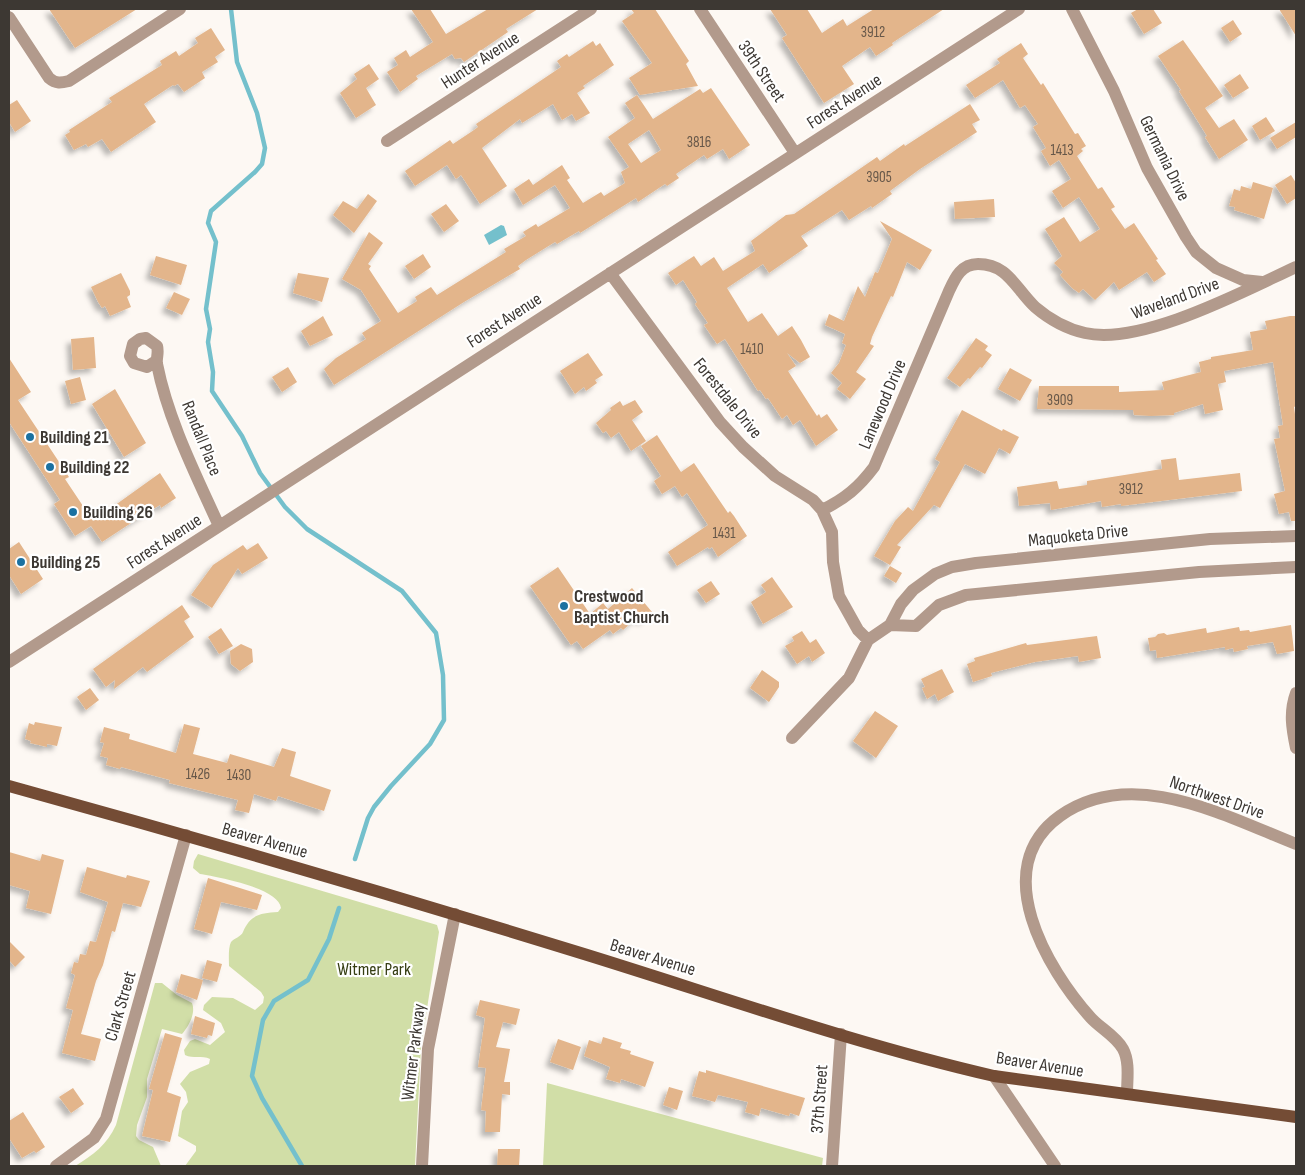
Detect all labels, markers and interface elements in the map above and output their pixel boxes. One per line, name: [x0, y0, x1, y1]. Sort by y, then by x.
house number: 3912: [861, 23, 885, 42]
street label: Hunter Avenue: [437, 27, 523, 93]
street label: 39th Street: [733, 37, 790, 106]
street label: Forest Avenue: [803, 69, 886, 133]
street label: Germania Drive: [1135, 112, 1194, 204]
house number: 3816: [687, 133, 711, 152]
house number: 1413: [1050, 141, 1074, 160]
house number: 3905: [866, 168, 892, 187]
street label: Waveland Drive: [1128, 273, 1222, 324]
street label: Forest Avenue: [463, 288, 546, 352]
house number: 1410: [740, 340, 764, 359]
street label: Forestdale Drive: [689, 354, 766, 443]
street label: Lanewood Drive: [854, 356, 911, 452]
house number: 3909: [1047, 391, 1073, 410]
street label: Randall Place: [177, 398, 226, 479]
place label: Building 21: [40, 427, 109, 448]
marker: Building 21: [24, 431, 36, 443]
place label: Building 22: [60, 457, 130, 478]
marker: Building 22: [44, 461, 56, 473]
house number: 3912: [1119, 480, 1143, 499]
place label: Building 26: [83, 502, 153, 523]
marker: Building 26: [67, 506, 79, 518]
street label: Forest Avenue: [123, 509, 206, 573]
street label: Maquoketa Drive: [1027, 520, 1129, 551]
house number: 1431: [712, 524, 736, 543]
place label: Building 25: [31, 552, 101, 573]
marker: Building 25: [15, 556, 27, 568]
place label: Crestwood Baptist Church: [574, 586, 669, 628]
marker: Crestwood Baptist Church: [558, 600, 570, 612]
house number: 1426: [186, 765, 210, 784]
house number: 1430: [227, 766, 251, 785]
street label: Northwest Drive: [1167, 771, 1267, 823]
street label: Beaver Avenue: [220, 818, 310, 863]
street label: Beaver Avenue: [608, 935, 698, 980]
park label: Witmer Park: [337, 959, 411, 980]
street label: Clark Street: [100, 968, 141, 1044]
street label: Witmer Parkway: [397, 1002, 430, 1102]
street label: Beaver Avenue: [995, 1047, 1085, 1082]
street label: 37th Street: [807, 1063, 832, 1134]

